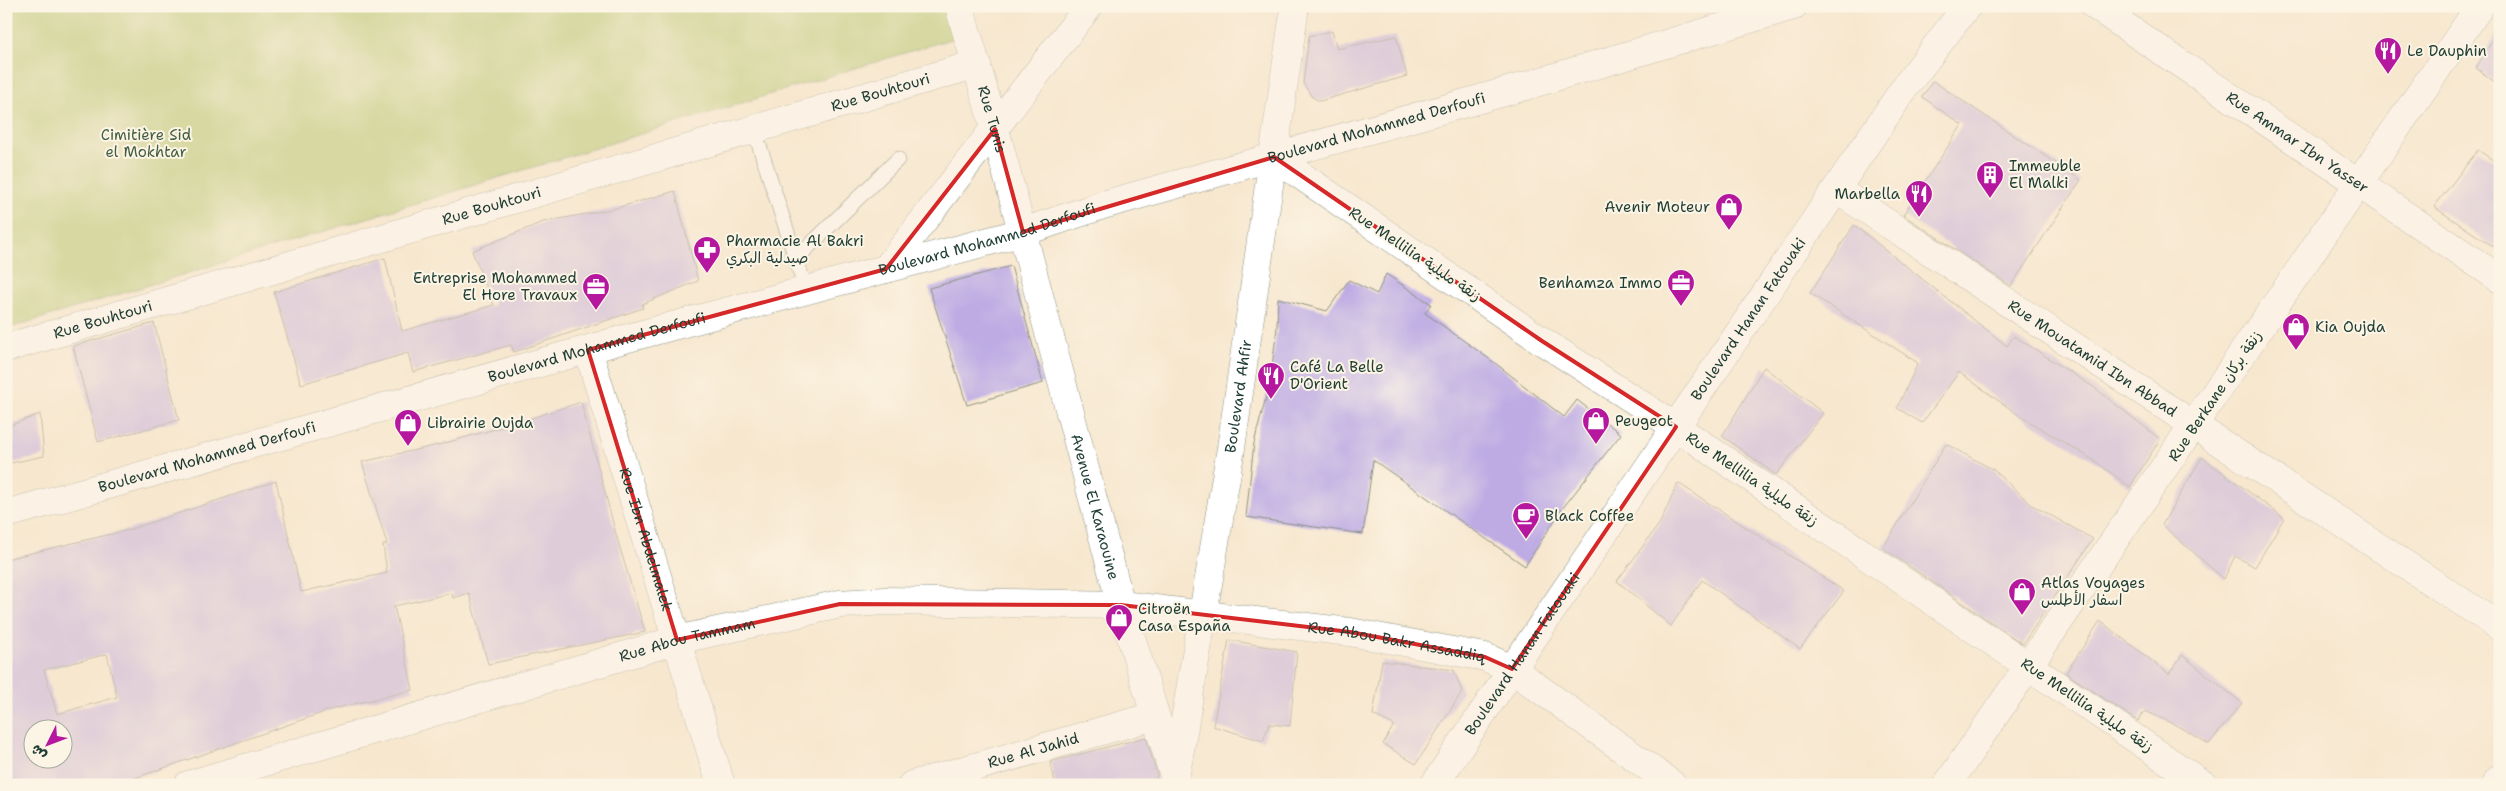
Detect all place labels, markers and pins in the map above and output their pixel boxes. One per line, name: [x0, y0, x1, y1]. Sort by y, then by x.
restaurant icon: Le Dauphin: [2373, 36, 2403, 75]
place label: Le Dauphin: [2407, 41, 2487, 61]
place label: Immeuble El Malki: [2009, 156, 2081, 193]
building icon: Immeuble El Malki: [1975, 160, 2005, 199]
restaurant icon: Marbella: [1904, 179, 1934, 218]
place label: Marbella: [1834, 184, 1901, 204]
shop icon: Avenir Moteur: [1714, 192, 1744, 231]
place label: Avenir Moteur: [1605, 197, 1710, 217]
place label: Pharmacie Al Bakri صيدلية البكري: [726, 231, 864, 269]
pharmacy icon: Pharmacie Al Bakri صيدلية البكري: [692, 235, 722, 274]
place label: Entreprise Mohammed El Hore Travaux: [413, 268, 577, 305]
office icon: Benhamza Immo: [1666, 268, 1696, 307]
office icon: Entreprise Mohammed El Hore Travaux: [581, 272, 611, 311]
place label: Benhamza Immo: [1539, 273, 1662, 293]
shop icon: Kia Oujda: [2281, 312, 2311, 351]
place label: Kia Oujda: [2315, 317, 2386, 337]
place label: Café La Belle D'Orient: [1290, 357, 1384, 394]
restaurant icon: Café La Belle D'Orient: [1256, 361, 1286, 400]
shop icon: Peugeot: [1581, 406, 1611, 445]
shop icon: Librairie Oujda: [393, 408, 423, 447]
place label: Peugeot: [1615, 411, 1673, 431]
place label: Librairie Oujda: [427, 413, 534, 433]
cafe icon: Black Coffee: [1511, 501, 1541, 540]
place label: Black Coffee: [1545, 506, 1634, 526]
place label: Atlas Voyages اسفار الأطلس: [2041, 573, 2145, 610]
shop icon: Atlas Voyages اسفار الأطلس: [2007, 577, 2037, 616]
place label: Citroën Casa España: [1138, 599, 1231, 636]
shop icon: Citroën Casa España: [1104, 603, 1134, 642]

